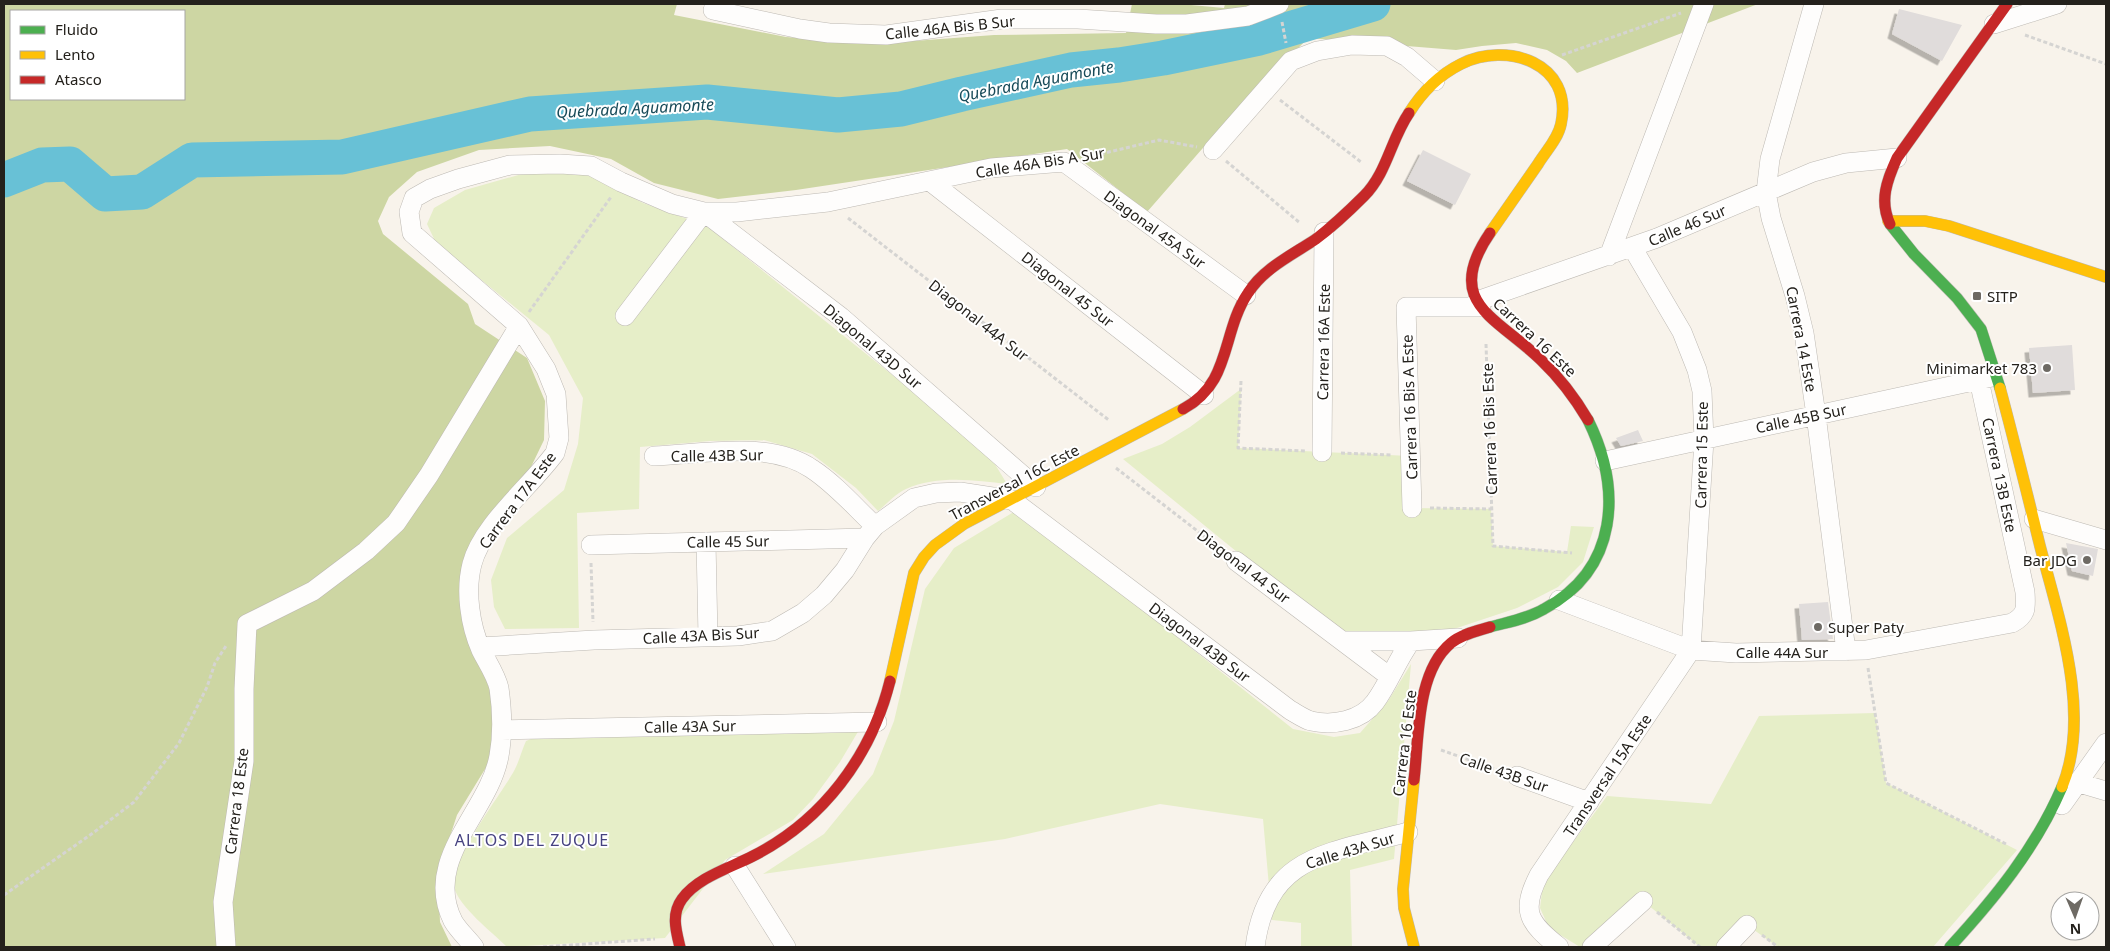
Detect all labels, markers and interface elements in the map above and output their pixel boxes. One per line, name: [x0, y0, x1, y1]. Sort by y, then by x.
legend: [10, 10, 185, 100]
street label: Calle 46A Bis B Sur: [884, 10, 1016, 44]
text: Fluido: [55, 19, 98, 39]
text: Lento: [55, 44, 95, 64]
water label: Quebrada Aguamonte: [956, 55, 1116, 107]
text: Atasco: [55, 69, 102, 89]
water label: Quebrada Aguamonte: [556, 93, 714, 123]
street label: Calle 46A Bis A Sur: [974, 142, 1106, 182]
street label: Diagonal 45A Sur: [1100, 185, 1210, 273]
street label: Calle 46 Sur: [1645, 200, 1729, 250]
street label: Diagonal 45 Sur: [1018, 247, 1118, 331]
street label: Diagonal 44A Sur: [925, 275, 1033, 365]
street label: Carrera 16A Este: [1312, 283, 1334, 401]
street label: Carrera 14 Este: [1782, 285, 1822, 393]
place label: SITP: [1987, 286, 2018, 306]
marker: SITP: [1971, 290, 1983, 302]
street label: Carrera 16 Este: [1489, 293, 1581, 381]
street label: Diagonal 43D Sur: [820, 299, 926, 393]
street label: Carrera 16 Bis A Este: [1396, 334, 1422, 480]
place label: Minimarket 783: [1926, 358, 2037, 378]
marker: Minimarket 783: [2041, 362, 2053, 374]
street label: Carrera 16 Bis Este: [1477, 363, 1501, 495]
street label: Calle 45B Sur: [1754, 399, 1848, 437]
street label: Carrera 15 Este: [1690, 401, 1712, 509]
street label: Carrera 13B Este: [1978, 416, 2022, 534]
street label: Transversal 16C Este: [946, 439, 1082, 525]
street label: Calle 43B Sur: [671, 444, 763, 466]
street label: Carrera 17A Este: [474, 447, 560, 553]
street label: Diagonal 44 Sur: [1193, 524, 1295, 608]
street label: Calle 45 Sur: [686, 530, 770, 552]
place label: Bar JDG: [2023, 550, 2077, 570]
marker: Bar JDG: [2081, 554, 2093, 566]
street label: Diagonal 43B Sur: [1145, 597, 1255, 687]
place label: Super Paty: [1828, 617, 1904, 637]
marker: Super Paty: [1812, 621, 1824, 633]
street label: Calle 43A Bis Sur: [642, 622, 760, 648]
street label: Calle 44A Sur: [1736, 642, 1828, 662]
street label: Carrera 16 Este: [1388, 689, 1420, 797]
street label: Transversal 15A Este: [1558, 710, 1656, 840]
street label: Calle 43A Sur: [644, 715, 736, 737]
street label: Carrera 18 Este: [220, 747, 252, 855]
street label: Calle 43B Sur: [1457, 747, 1551, 797]
street label: Calle 43A Sur: [1303, 827, 1397, 873]
district label: ALTOS DEL ZUQUE: [455, 829, 609, 851]
north arrow: [2050, 891, 2100, 941]
text: N: [2069, 920, 2081, 939]

